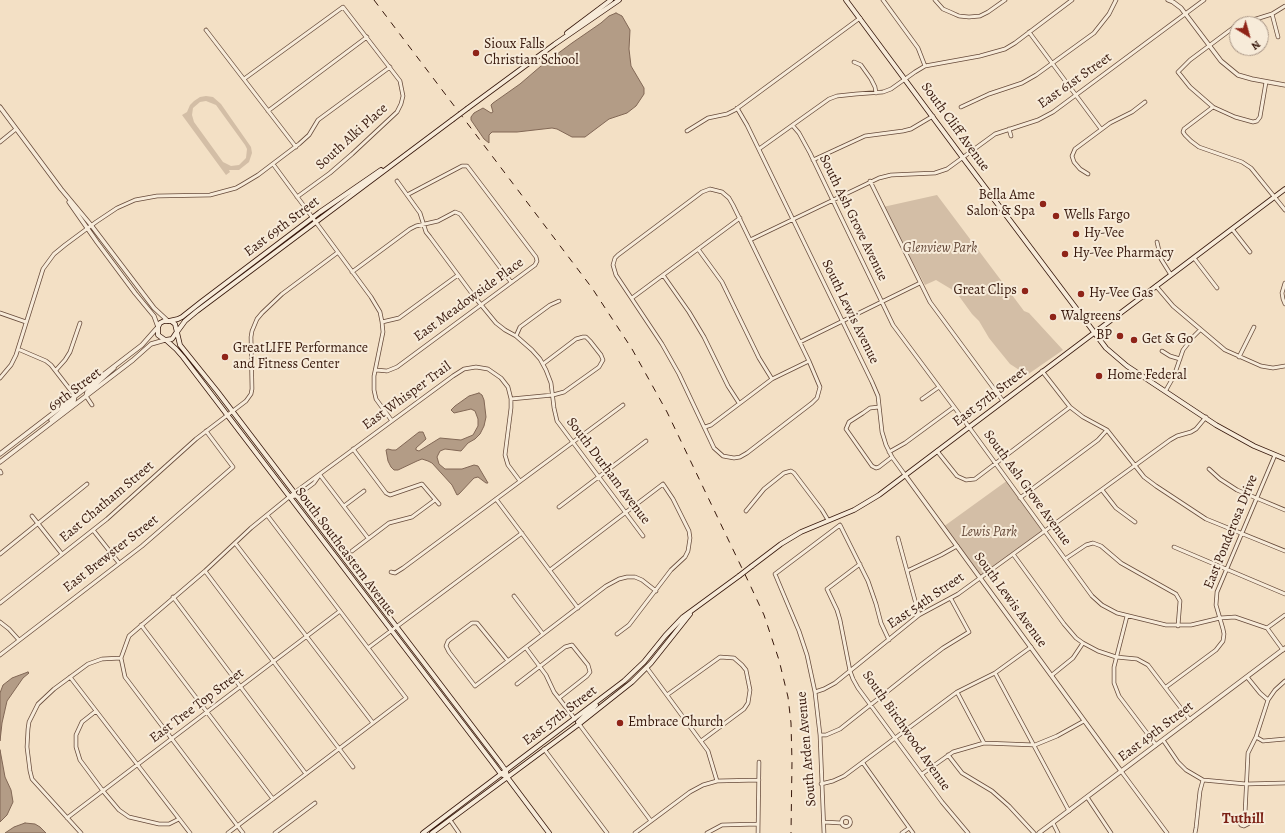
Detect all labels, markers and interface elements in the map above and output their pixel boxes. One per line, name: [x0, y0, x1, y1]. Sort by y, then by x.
north arrow: [1229, 16, 1269, 56]
place label: Sioux Falls Christian School: [484, 37, 579, 70]
text: N: [1248, 37, 1264, 54]
marker: Sioux Falls Christian School: [471, 48, 481, 58]
street label: East 61st Street: [1035, 49, 1115, 113]
street label: South Cliff Avenue: [917, 79, 993, 175]
street label: South Alki Place: [312, 100, 392, 174]
street label: South Ash Grove Avenue: [815, 152, 891, 284]
place label: Bella Ame Salon & Spa: [967, 188, 1035, 220]
street label: East 69th Street: [241, 193, 323, 261]
marker: Bella Ame Salon & Spa: [1038, 199, 1048, 209]
place label: Wells Fargo: [1064, 208, 1130, 224]
marker: Wells Fargo: [1051, 211, 1061, 221]
place label: Hy-Vee: [1084, 226, 1124, 242]
marker: Hy-Vee: [1071, 229, 1081, 239]
park label: Glenview Park: [903, 241, 977, 257]
place label: Hy-Vee Pharmacy: [1073, 246, 1173, 262]
marker: Hy-Vee Pharmacy: [1060, 249, 1070, 259]
street label: East Meadowside Place: [411, 254, 527, 346]
street label: South Lewis Avenue: [817, 257, 883, 367]
place label: Great Clips: [953, 283, 1017, 299]
marker: Great Clips: [1020, 286, 1030, 296]
place label: Hy-Vee Gas: [1089, 286, 1153, 302]
marker: Hy-Vee Gas: [1076, 289, 1086, 299]
place label: Walgreens: [1061, 309, 1121, 325]
marker: Walgreens: [1048, 312, 1058, 322]
place label: BP: [1096, 328, 1112, 344]
marker: BP: [1115, 331, 1125, 341]
place label: Get & Go: [1142, 332, 1193, 348]
marker: Get & Go: [1129, 335, 1139, 345]
place label: GreatLIFE Performance and Fitness Center: [233, 341, 368, 374]
marker: GreatLIFE Performance and Fitness Center: [220, 352, 230, 362]
street label: East Whisper Trail: [359, 358, 455, 434]
street label: East 57th Street: [950, 364, 1030, 430]
street label: 69th Street: [45, 365, 105, 415]
place label: Home Federal: [1107, 368, 1187, 384]
marker: Home Federal: [1094, 371, 1104, 381]
street label: South Durham Avenue: [562, 414, 654, 528]
street label: South Ash Grove Avenue: [980, 427, 1074, 549]
street label: East Chatham Street: [56, 458, 158, 546]
street label: East Ponderosa Drive: [1200, 472, 1262, 592]
street label: South Southeastern Avenue: [291, 484, 399, 620]
street label: East Brewster Street: [60, 512, 162, 596]
park label: Lewis Park: [961, 525, 1017, 541]
street label: South Lewis Avenue: [970, 549, 1050, 651]
street label: East 54th Street: [884, 569, 968, 633]
street label: East Tree Top Street: [147, 665, 247, 747]
street label: South Birchwood Avenue: [858, 668, 954, 794]
street label: East 57th Street: [520, 683, 600, 749]
street label: South Arden Avenue: [794, 691, 820, 807]
street label: East 49th Street: [1115, 698, 1197, 766]
place label: Embrace Church: [628, 715, 724, 731]
marker: Embrace Church: [615, 718, 625, 728]
district label: Tuthill: [1222, 810, 1264, 828]

